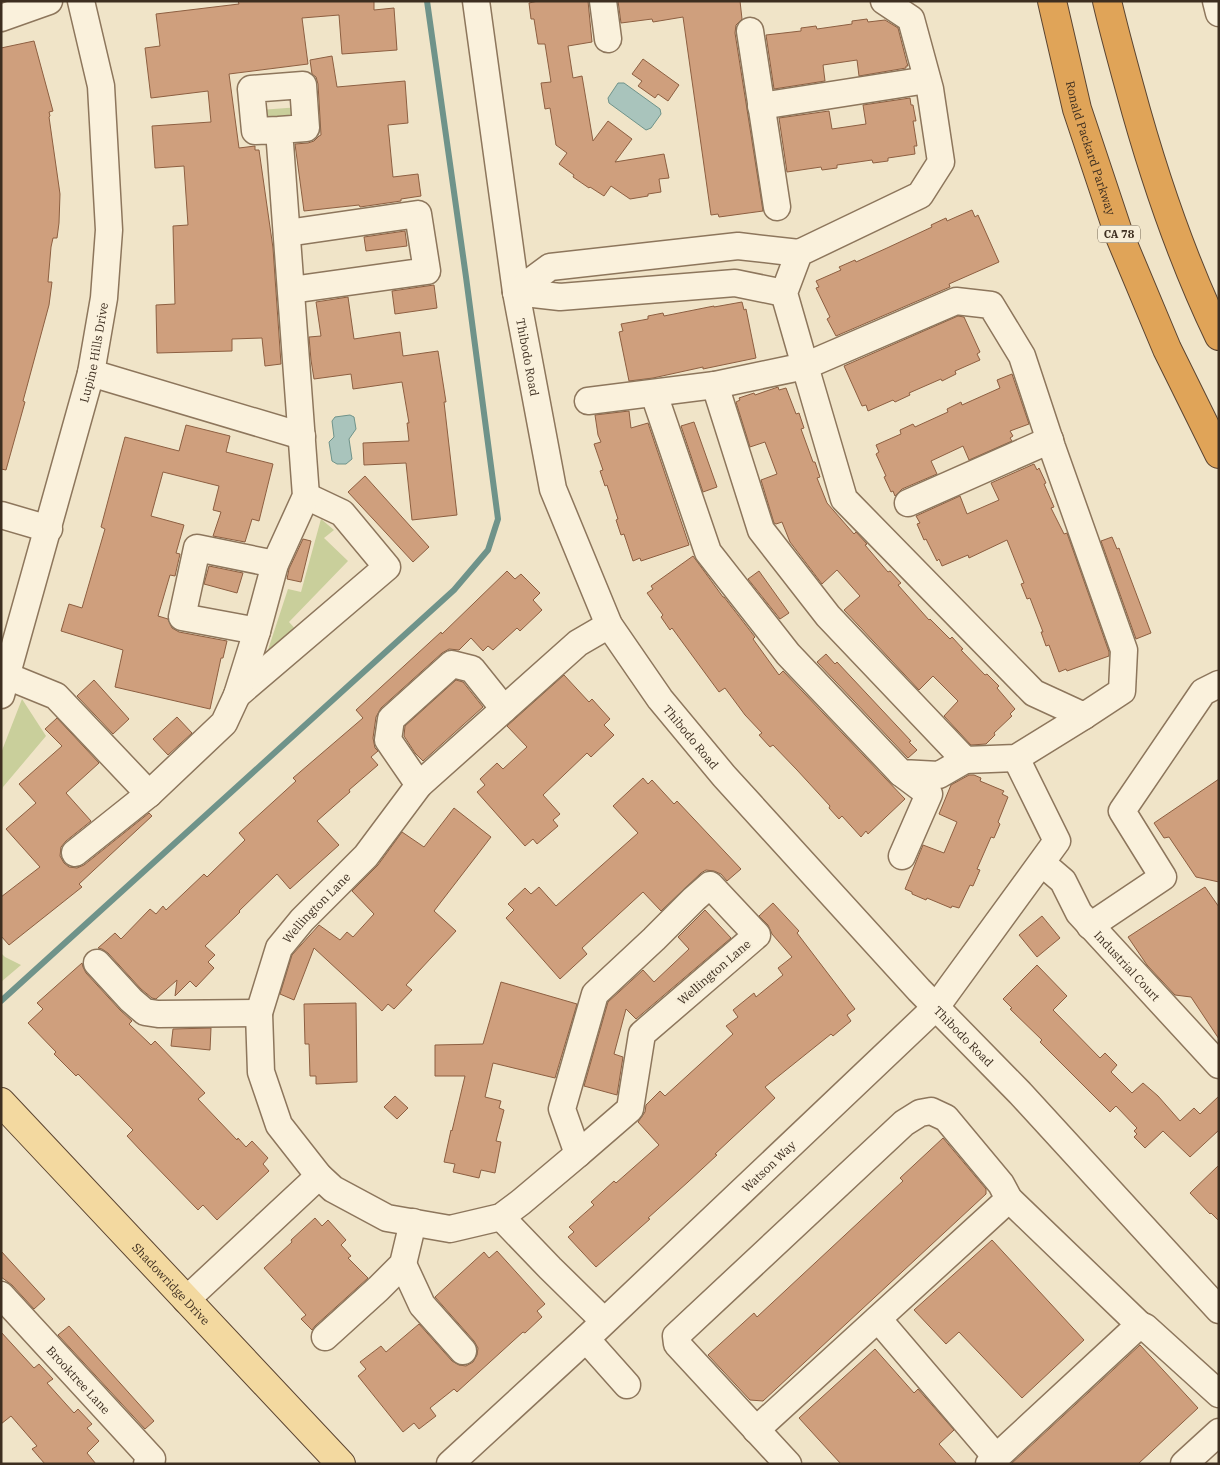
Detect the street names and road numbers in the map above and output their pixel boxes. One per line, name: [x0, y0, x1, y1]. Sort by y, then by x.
street label: Ronald Packard Parkway: [1063, 79, 1119, 217]
road number: CA 78: [1098, 225, 1140, 242]
street label: Lupine Hills Drive: [76, 301, 111, 404]
street label: Thibodo Road: [514, 317, 543, 397]
street label: Thibodo Road: [660, 701, 722, 772]
street label: Wellington Lane: [279, 869, 353, 946]
street label: Industrial Court: [1091, 927, 1164, 1004]
street label: Wellington Lane: [674, 936, 754, 1008]
street label: Thibodo Road: [931, 1002, 997, 1069]
street label: Watson Way: [738, 1137, 799, 1195]
street label: Shadowridge Drive: [129, 1239, 214, 1328]
street label: Brooktree Lane: [44, 1343, 114, 1417]

